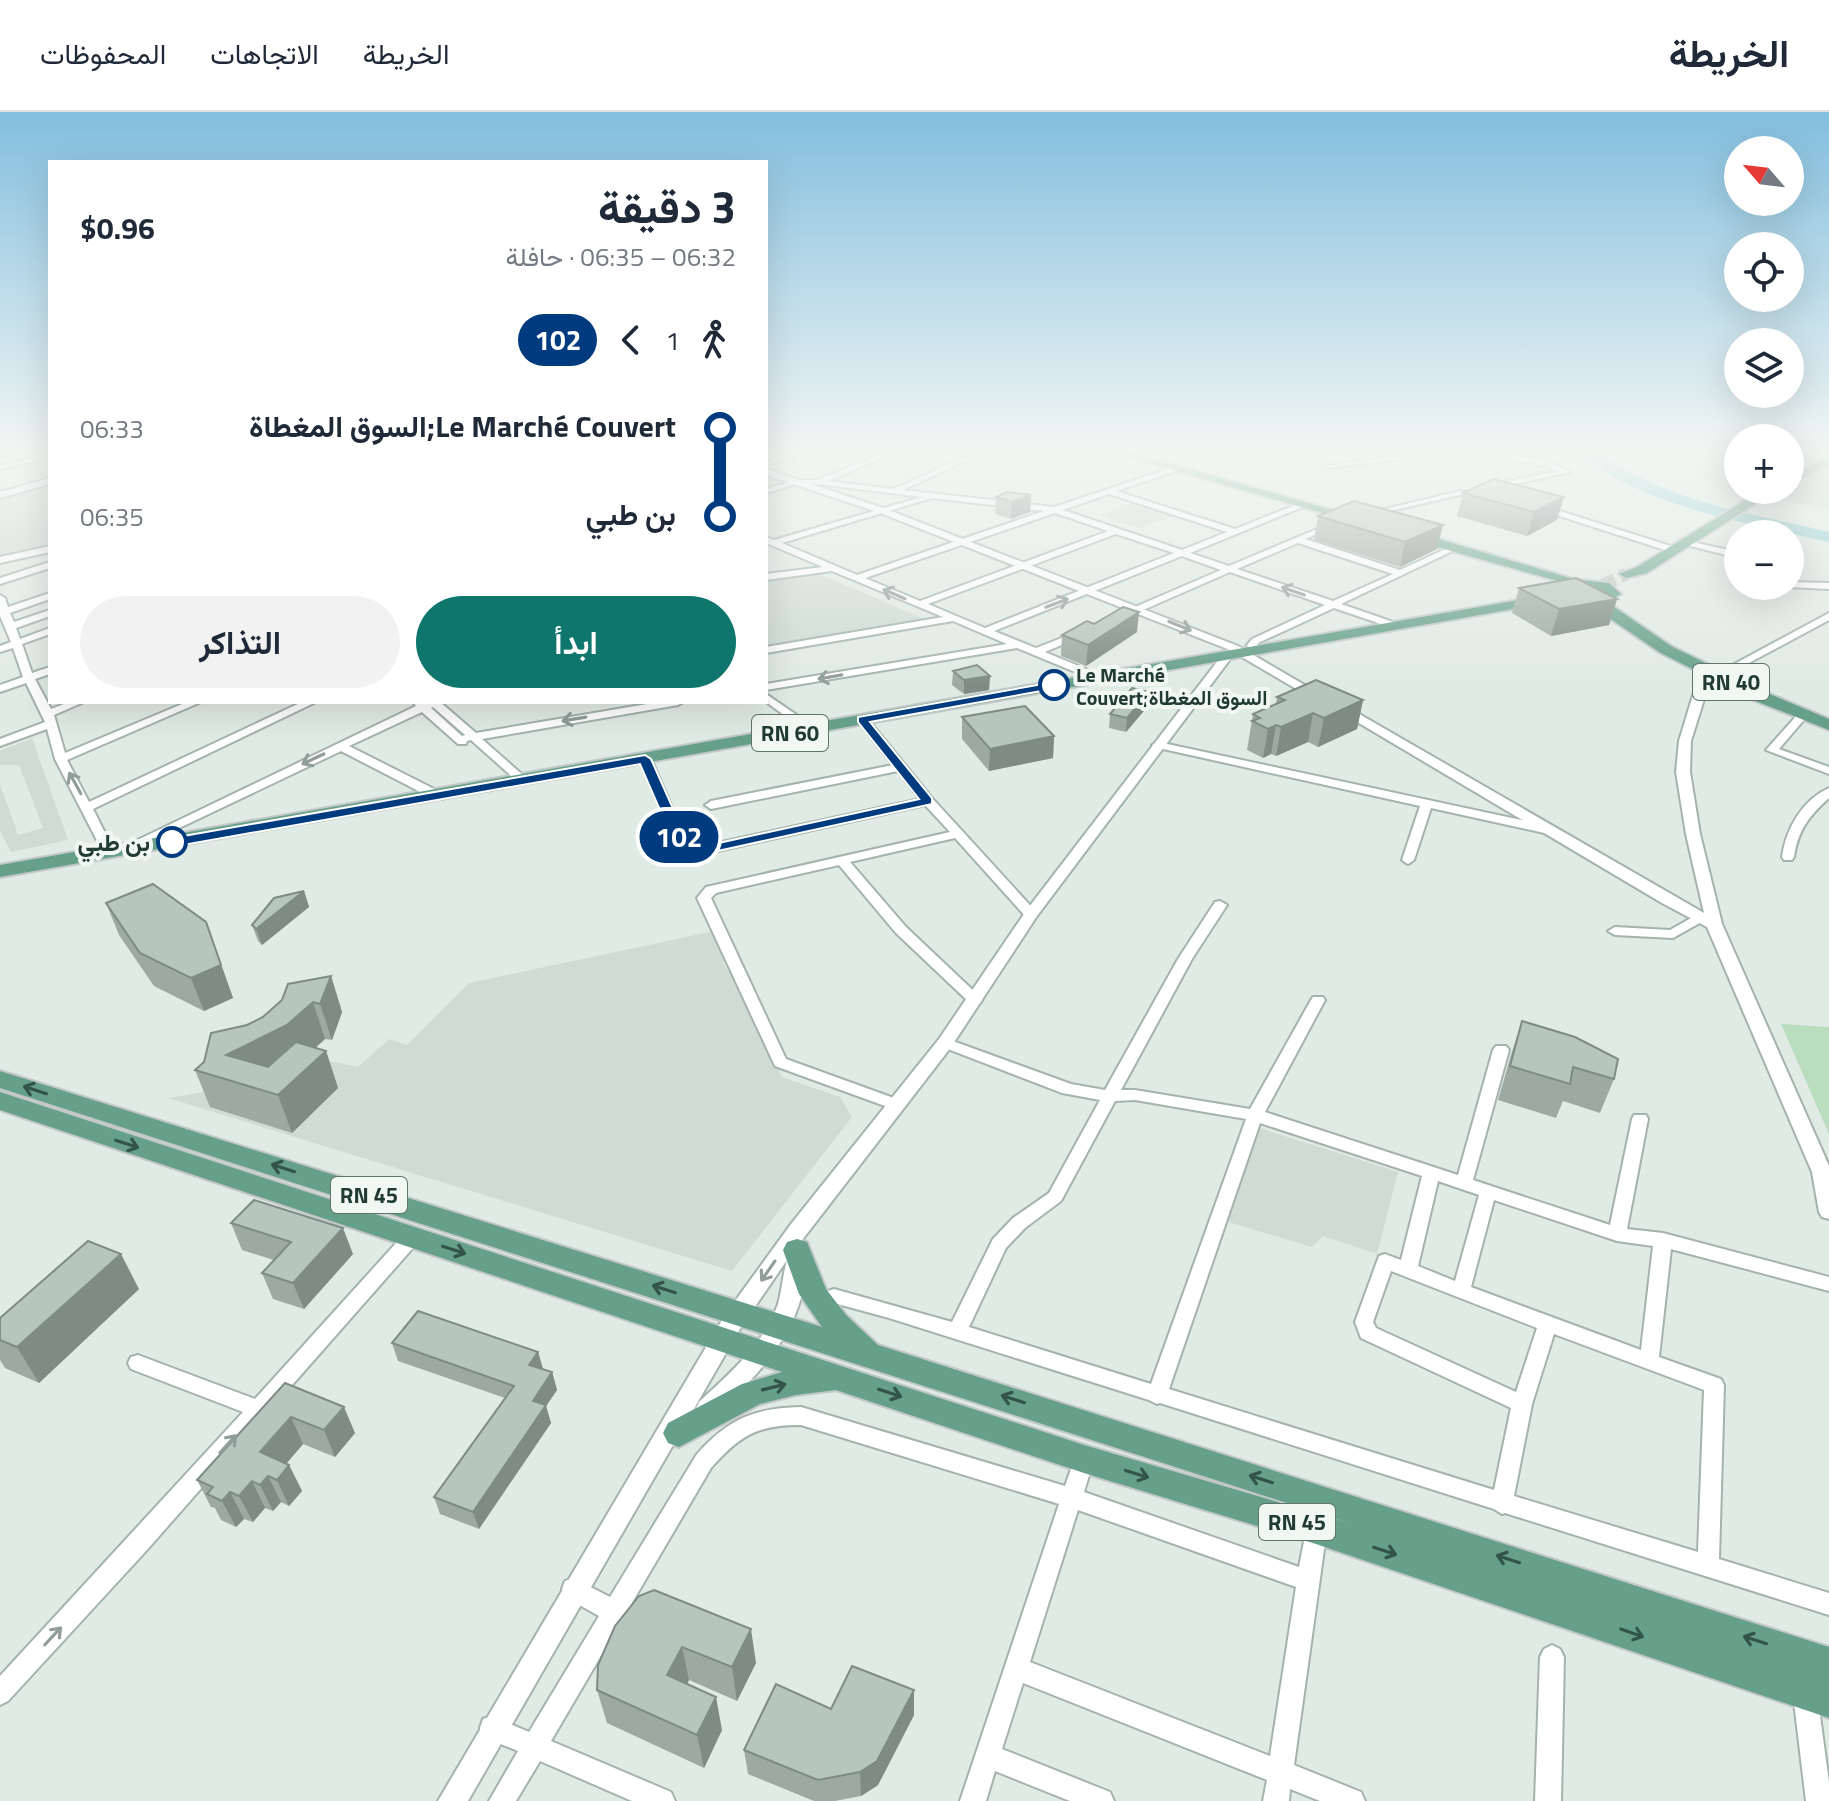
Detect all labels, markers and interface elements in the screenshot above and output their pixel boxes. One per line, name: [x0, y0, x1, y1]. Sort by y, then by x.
text: الخريطة: [1669, 24, 1789, 82]
text: المحفوظات: [40, 32, 166, 75]
text: الاتجاهات: [210, 32, 319, 75]
text: الخريطة: [363, 32, 449, 75]
north arrow: [1724, 136, 1804, 216]
map controls: [1724, 136, 1804, 600]
text: 3 دقيقة: [598, 173, 736, 240]
text: $0.96: [80, 205, 155, 251]
button: locate: [1724, 232, 1804, 312]
text: 06:32 – 06:35 · حافلة: [505, 237, 736, 276]
text: 102: [534, 318, 581, 361]
icon: back: [609, 318, 653, 362]
icon: walk: [692, 318, 736, 362]
text: 1: [665, 321, 680, 360]
button: layers: [1724, 328, 1804, 408]
text: Le Marché Couvert;السوق المغطاة: [249, 403, 676, 449]
text: 06:33: [80, 409, 144, 448]
button: +: [1724, 424, 1804, 504]
text: بن طبي: [586, 491, 676, 537]
text: 06:35: [80, 497, 144, 536]
button: −: [1724, 520, 1804, 600]
one-way arrow: [1281, 582, 1306, 597]
one-way arrow: [882, 585, 907, 600]
one-way arrow: [1044, 595, 1069, 609]
button: التذاكر: [80, 596, 400, 688]
button: ابدأ: [416, 596, 736, 688]
one-way arrow: [1167, 620, 1192, 634]
place label: Le Marché Couvert;السوق المغطاة: [1076, 659, 1267, 713]
road number: RN 40: [1693, 664, 1769, 700]
one-way arrow: [817, 670, 843, 685]
marker: Le Marché Couvert;السوق المغطاة: [1039, 670, 1069, 700]
one-way arrow: [562, 713, 587, 728]
road number: RN 60: [752, 715, 828, 751]
one-way arrow: [302, 752, 326, 767]
one-way arrow: [66, 772, 82, 795]
line badge: 102: [633, 811, 725, 863]
text: 102: [655, 815, 703, 858]
place label: بن طبي: [78, 824, 150, 863]
marker: بن طبي: [157, 827, 187, 857]
one-way arrow: [23, 1081, 48, 1096]
one-way arrow: [115, 1137, 140, 1152]
one-way arrow: [270, 1160, 296, 1175]
road number: RN 45: [331, 1177, 407, 1213]
one-way arrow: [442, 1243, 467, 1258]
one-way arrow: [760, 1260, 776, 1282]
one-way arrow: [652, 1281, 677, 1295]
one-way arrow: [760, 1379, 786, 1394]
one-way arrow: [877, 1387, 902, 1402]
one-way arrow: [1001, 1391, 1026, 1406]
one-way arrow: [219, 1434, 237, 1454]
one-way arrow: [1123, 1467, 1149, 1482]
one-way arrow: [1248, 1470, 1273, 1485]
road number: RN 45: [1259, 1504, 1335, 1540]
one-way arrow: [1372, 1545, 1397, 1559]
one-way arrow: [1496, 1551, 1521, 1566]
one-way arrow: [44, 1626, 63, 1646]
one-way arrow: [1619, 1627, 1644, 1642]
one-way arrow: [1743, 1632, 1768, 1647]

